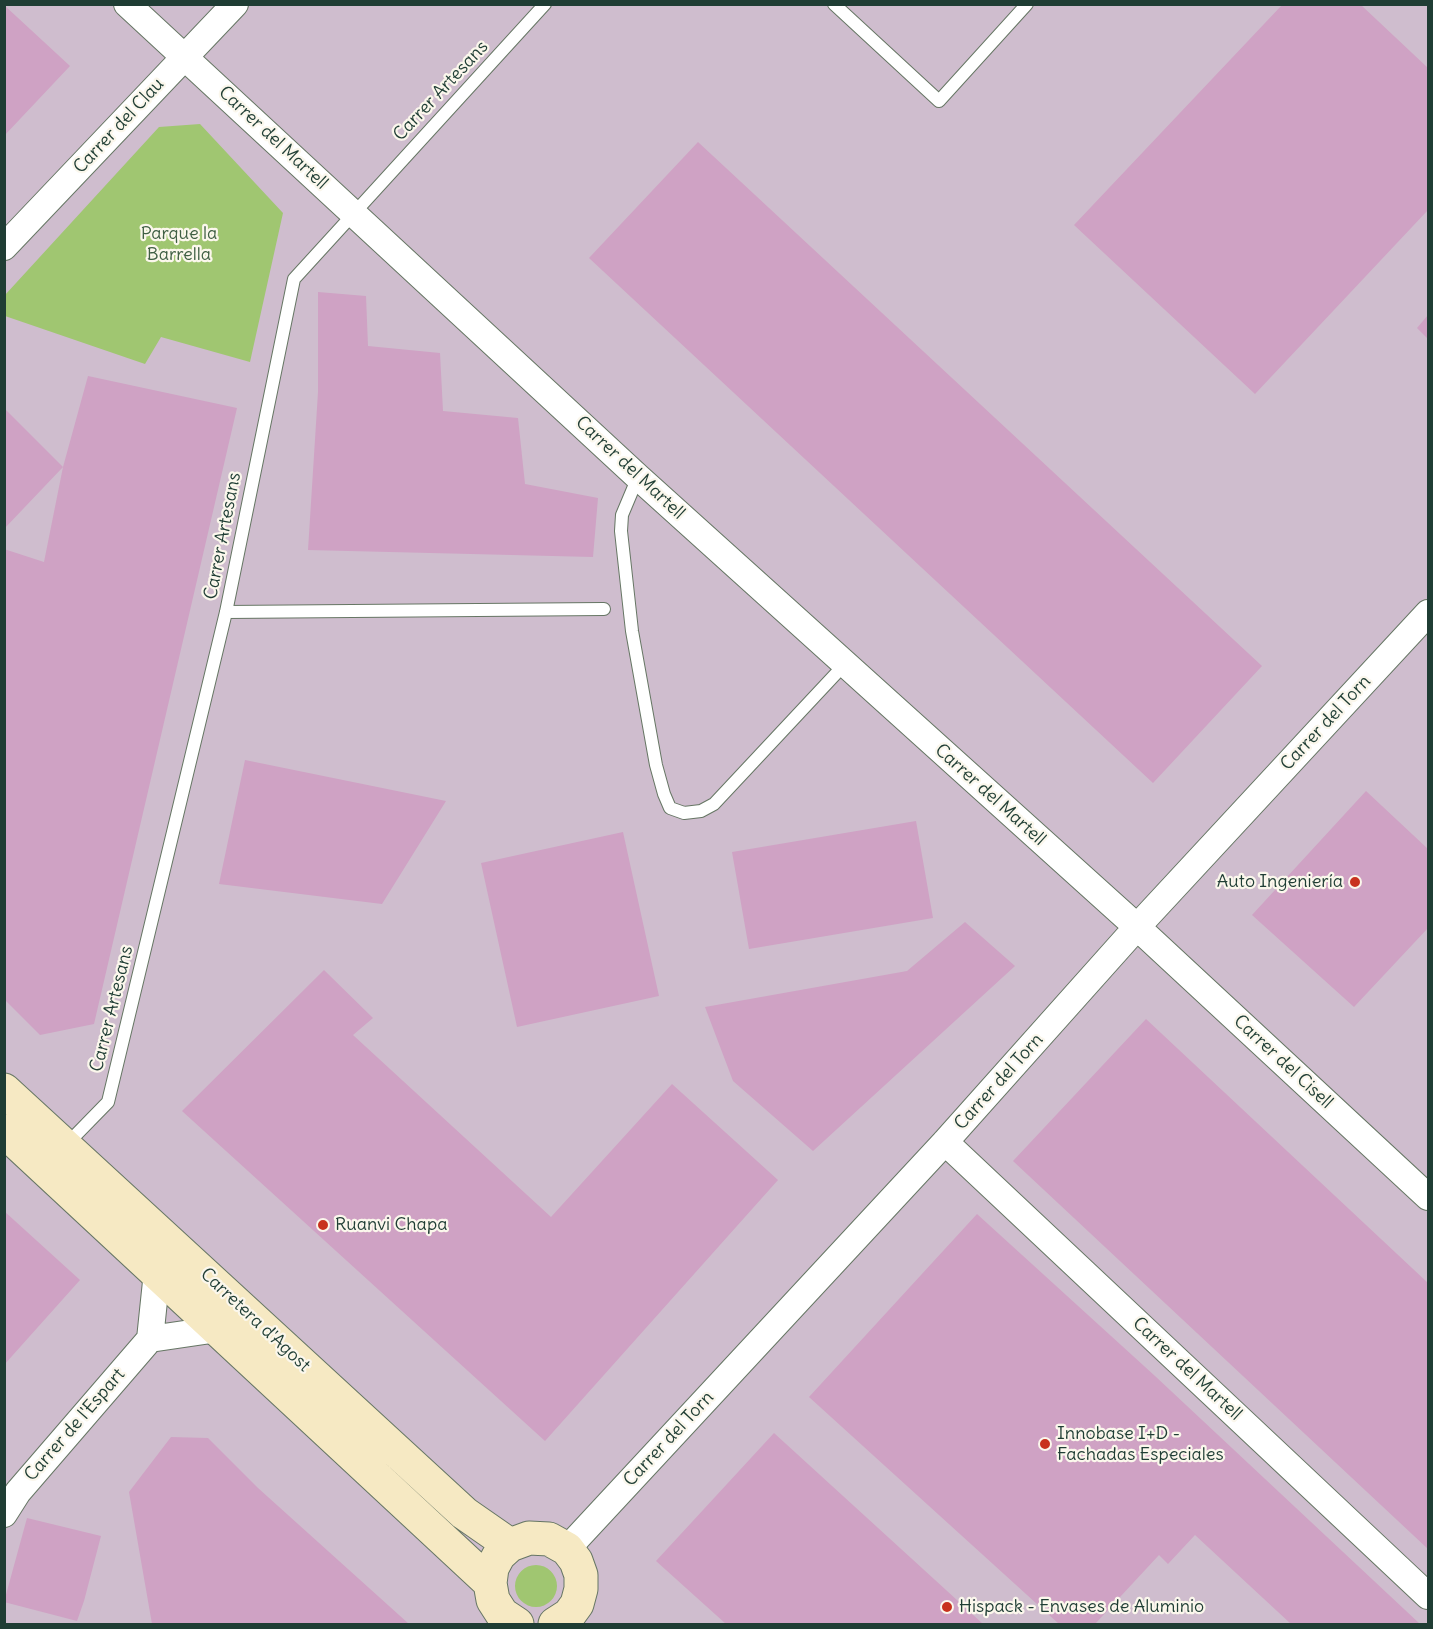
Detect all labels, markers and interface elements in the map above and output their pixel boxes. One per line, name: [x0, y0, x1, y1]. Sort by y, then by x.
street label: Carrer Artesans: [389, 36, 493, 146]
street label: Carrer del Clau: [69, 74, 169, 178]
street label: Carrer del Martell: [214, 82, 332, 194]
park label: Parque la Barrella: [141, 223, 217, 266]
street label: Carrer del Martell: [571, 412, 689, 524]
street label: Carrer Artesans: [200, 471, 246, 601]
street label: Carrer del Torn: [1276, 671, 1376, 775]
street label: Carrer del Martell: [930, 740, 1050, 850]
place label: Auto Ingeniería: [1217, 871, 1343, 893]
marker: Auto Ingeniería: [1348, 875, 1362, 889]
street label: Carrer Artesans: [86, 944, 138, 1074]
street label: Carrer del Cisell: [1229, 1011, 1337, 1113]
street label: Carrer del Torn: [950, 1029, 1048, 1135]
place label: Ruanvi Chapa: [335, 1214, 447, 1236]
marker: Ruanvi Chapa: [316, 1218, 330, 1232]
street label: Carretera d'Agost: [196, 1264, 314, 1376]
street label: Carrer del Martell: [1128, 1313, 1246, 1425]
street label: Carrer de l'Espart: [20, 1364, 130, 1486]
street label: Carrer del Torn: [619, 1387, 719, 1491]
place label: Innobase I+D - Fachadas Especiales: [1057, 1423, 1224, 1466]
marker: Innobase I+D - Fachadas Especiales: [1038, 1437, 1052, 1451]
place label: Hispack - Envases de Aluminio: [959, 1596, 1204, 1618]
marker: Hispack - Envases de Aluminio: [940, 1600, 954, 1614]

